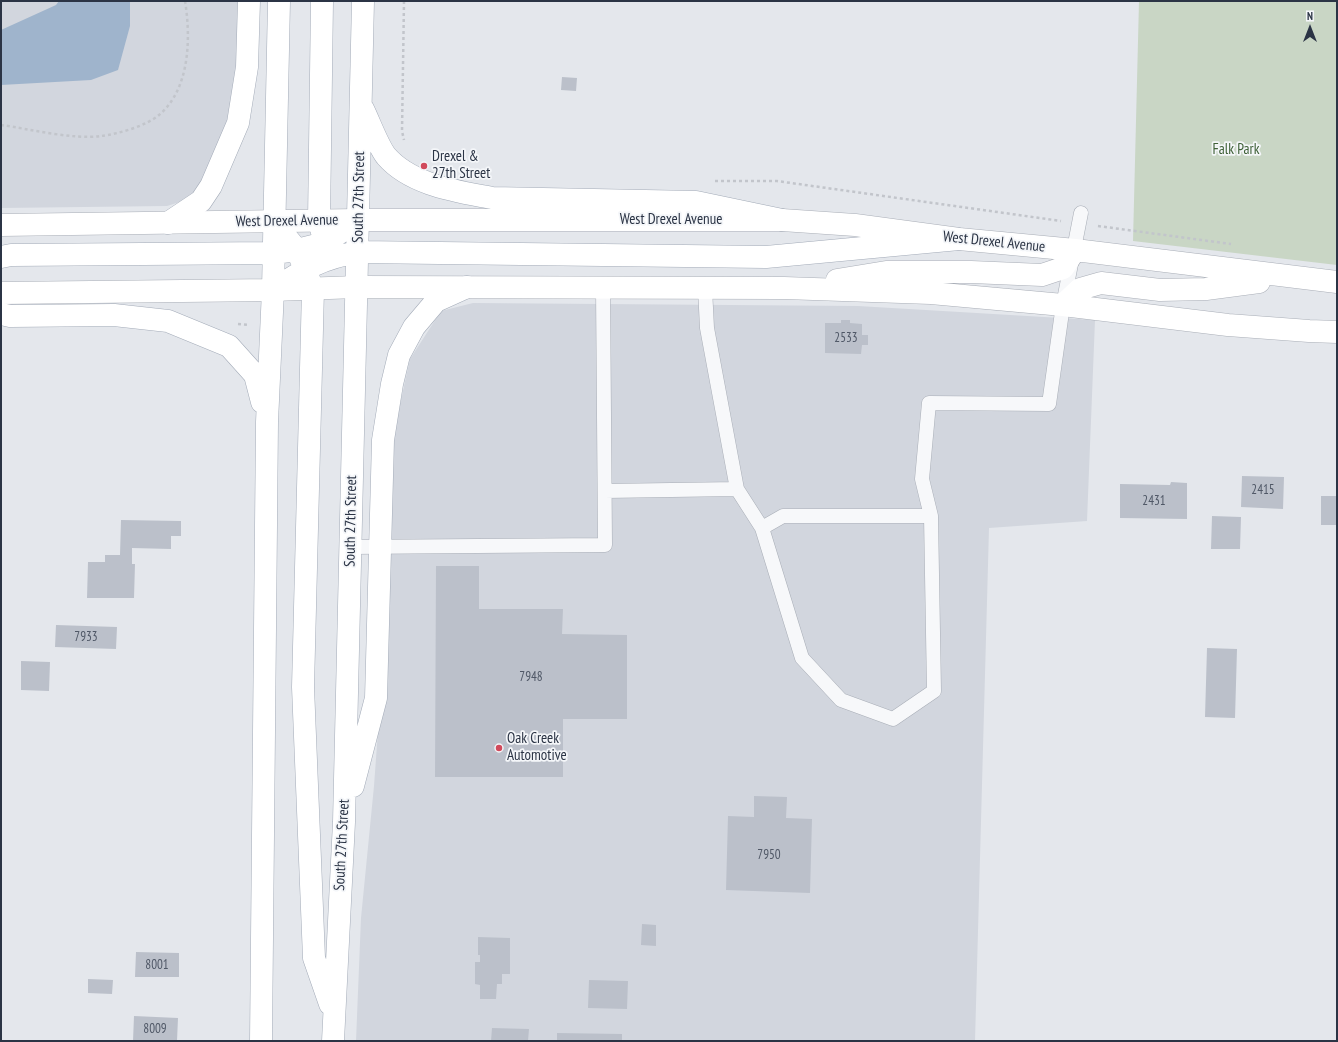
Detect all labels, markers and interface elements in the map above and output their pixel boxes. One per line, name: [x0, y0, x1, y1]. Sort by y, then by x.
north arrow: [1290, 8, 1330, 48]
text: N: [1307, 9, 1313, 23]
park label: Falk Park: [1213, 141, 1259, 159]
place label: Drexel & 27th Street: [432, 148, 490, 183]
street label: South 27th Street: [349, 151, 369, 243]
marker: Drexel & 27th Street: [419, 161, 429, 171]
street label: West Drexel Avenue: [235, 211, 339, 231]
street label: West Drexel Avenue: [620, 211, 722, 229]
street label: West Drexel Avenue: [942, 228, 1046, 256]
house number: 2533: [834, 330, 858, 346]
street label: South 27th Street: [341, 475, 361, 567]
house number: 2415: [1251, 482, 1275, 498]
house number: 2431: [1142, 493, 1166, 509]
house number: 7933: [74, 629, 98, 645]
house number: 7948: [519, 669, 543, 685]
place label: Oak Creek Automotive: [507, 730, 567, 765]
marker: Oak Creek Automotive: [494, 743, 504, 753]
street label: South 27th Street: [331, 799, 353, 891]
house number: 7950: [757, 847, 781, 863]
house number: 8001: [145, 957, 169, 973]
house number: 8009: [143, 1021, 167, 1037]

